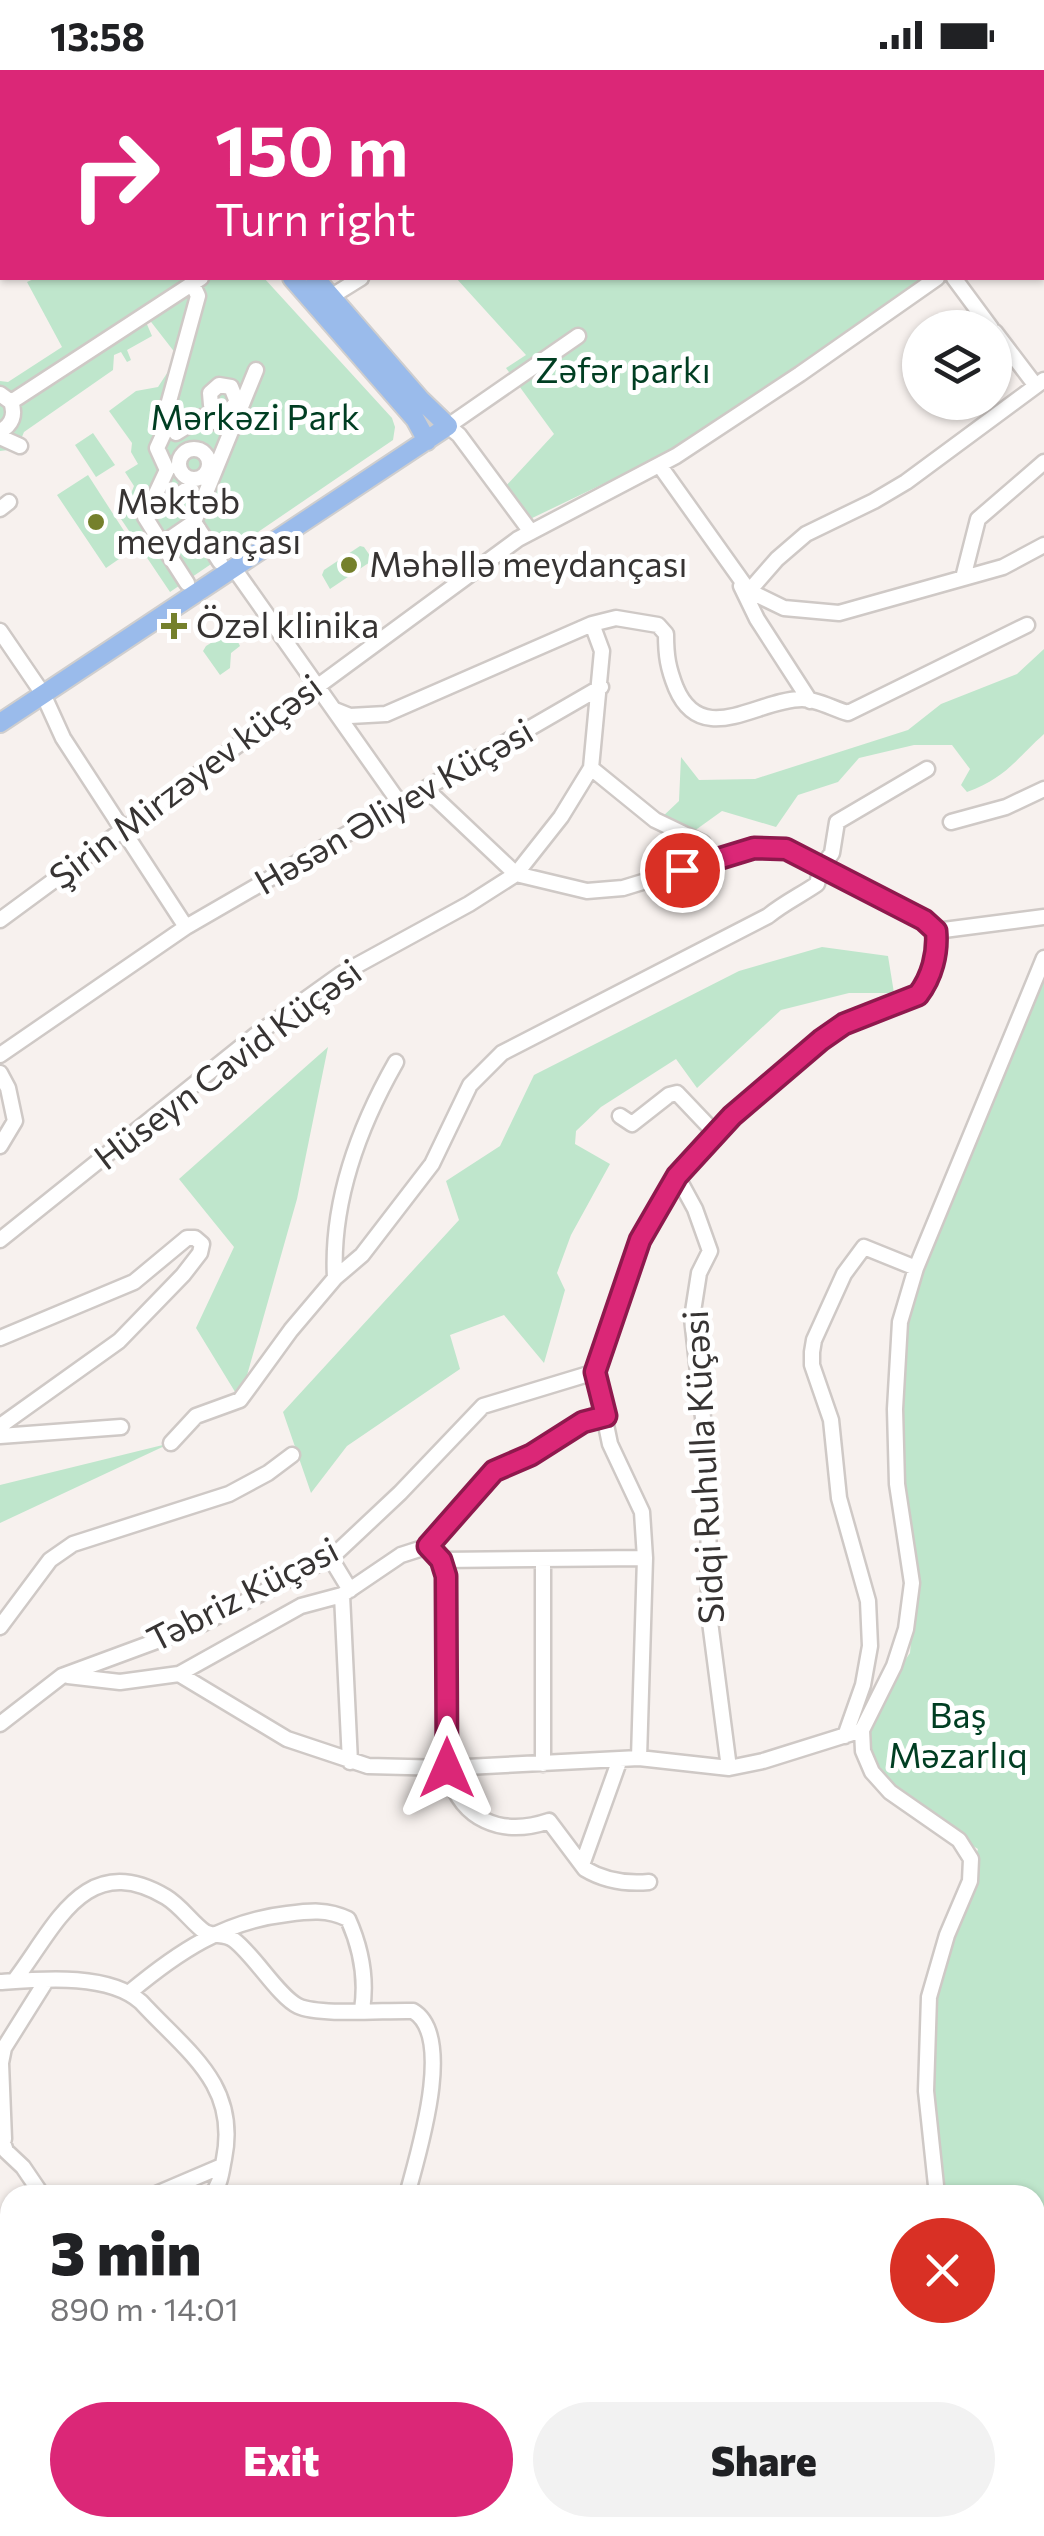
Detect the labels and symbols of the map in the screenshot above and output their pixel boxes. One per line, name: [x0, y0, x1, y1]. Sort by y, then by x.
park label: Zəfər parkı: [535, 347, 711, 390]
park label: Mərkəzi Park: [150, 394, 360, 437]
place label: Məktəb meydançası: [116, 478, 301, 561]
marker: Məktəb meydançası: [85, 511, 107, 533]
place label: Məhəllə meydançası: [369, 541, 687, 584]
marker: Məhəllə meydançası: [338, 554, 360, 576]
place label: Özəl klinika: [196, 602, 379, 645]
marker: Özəl klinika: [161, 613, 187, 639]
street label: Şirin Mirzəyev küçəsi: [40, 664, 329, 896]
street label: Həsən Əliyev Küçəsi: [246, 708, 539, 902]
pin: [640, 828, 725, 913]
street label: Hüseyn Cavid Küçəsi: [84, 949, 369, 1177]
street label: Sidqi Ruhulla Küçəsi: [672, 1309, 731, 1625]
street label: Təbriz Küçəsi: [139, 1526, 345, 1659]
park label: Baş Məzarlıq: [888, 1692, 1028, 1775]
position arrow: [395, 1716, 499, 1820]

